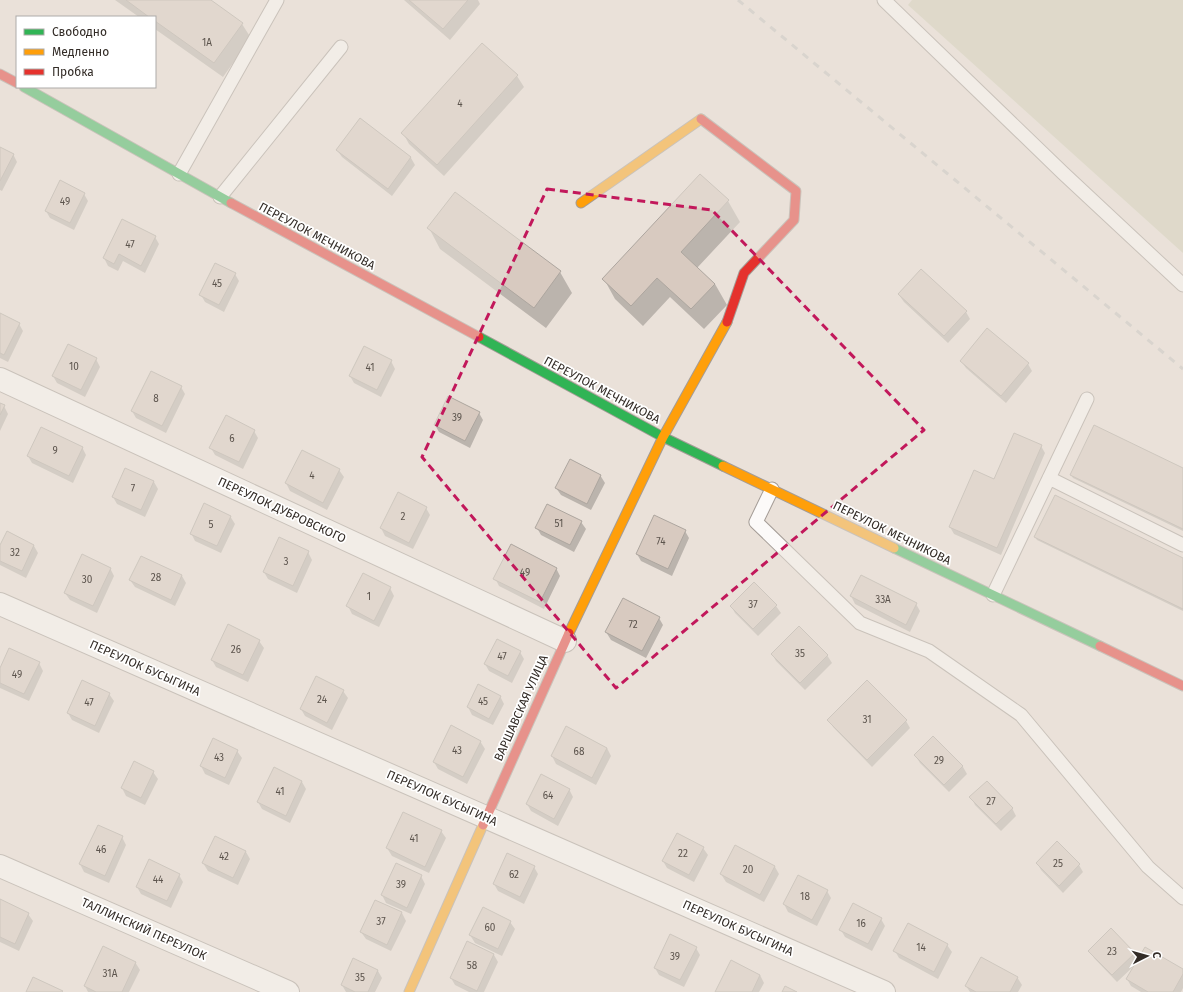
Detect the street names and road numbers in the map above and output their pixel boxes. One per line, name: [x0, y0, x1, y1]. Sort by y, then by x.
street label: ПЕРЕУЛОК МЕЧНИКОВА: [257, 199, 377, 273]
street label: ПЕРЕУЛОК МЕЧНИКОВА: [542, 353, 662, 427]
street label: ПЕРЕУЛОК ДУБРОВСКОГО: [216, 474, 348, 546]
street label: ПЕРЕУЛОК МЕЧНИКОВА: [831, 498, 953, 568]
street label: ПЕРЕУЛОК БУСЫГИНА: [88, 637, 203, 699]
street label: ВАРШАВСКАЯ УЛИЦА: [491, 653, 551, 763]
street label: ПЕРЕУЛОК БУСЫГИНА: [385, 767, 500, 829]
street label: ТАЛЛИНСКИЙ ПЕРЕУЛОК: [79, 894, 209, 963]
street label: ПЕРЕУЛОК БУСЫГИНА: [681, 897, 796, 959]

